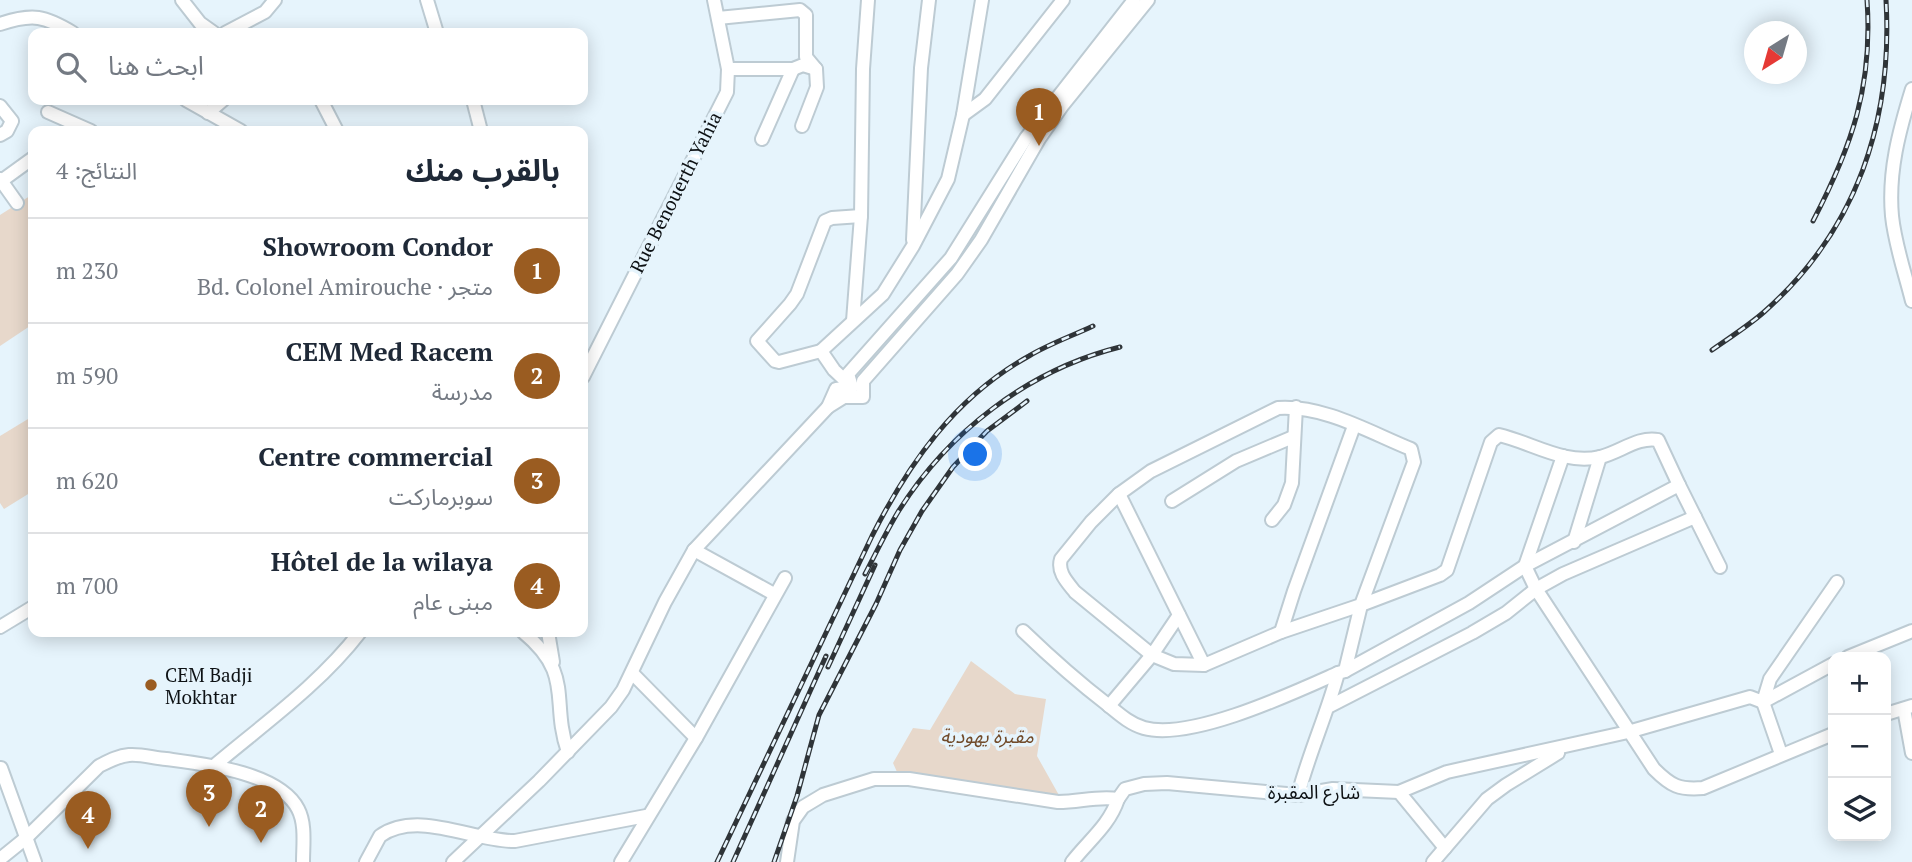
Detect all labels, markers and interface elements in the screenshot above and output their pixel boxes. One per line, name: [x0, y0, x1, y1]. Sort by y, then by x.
north arrow: [1744, 21, 1807, 84]
search box: [28, 28, 588, 105]
icon: search: [52, 48, 90, 86]
text: ابحث هنا: [108, 48, 204, 82]
pin: 1: [1016, 88, 1062, 146]
street label: Rue Benouerth Yahia: [624, 107, 727, 277]
text: بالقرب منك: [406, 150, 560, 190]
text: النتائج: 4: [56, 155, 137, 186]
text: Showroom Condor: [262, 229, 493, 263]
text: 230 m: [56, 255, 118, 286]
text: 1: [531, 255, 544, 286]
text: متجر · Bd. Colonel Amirouche: [197, 271, 493, 302]
text: CEM Med Racem: [286, 334, 493, 368]
text: 590 m: [56, 360, 118, 391]
text: 2: [531, 360, 544, 391]
text: مدرسة: [432, 376, 493, 407]
your location: [958, 437, 992, 471]
text: Centre commercial: [258, 439, 493, 473]
text: 620 m: [56, 465, 118, 496]
text: 3: [531, 465, 544, 496]
text: سوبرماركت: [389, 481, 493, 512]
text: Hôtel de la wilaya: [271, 544, 493, 578]
text: 700 m: [56, 570, 118, 601]
text: 4: [531, 570, 544, 601]
text: مبنى عام: [413, 586, 493, 617]
map controls: [1828, 652, 1891, 841]
button: +: [1828, 652, 1891, 715]
place label: CEM Badji Mokhtar: [165, 662, 252, 709]
marker: CEM Badji Mokhtar: [143, 677, 159, 693]
button: −: [1828, 715, 1891, 778]
park label: مقبرة يهودية: [940, 723, 1034, 748]
pin: 3: [186, 769, 232, 827]
button: layers: [1828, 778, 1891, 841]
street label: شارع المقبرة: [1268, 779, 1360, 806]
pin: 2: [238, 785, 284, 843]
pin: 4: [65, 791, 111, 849]

